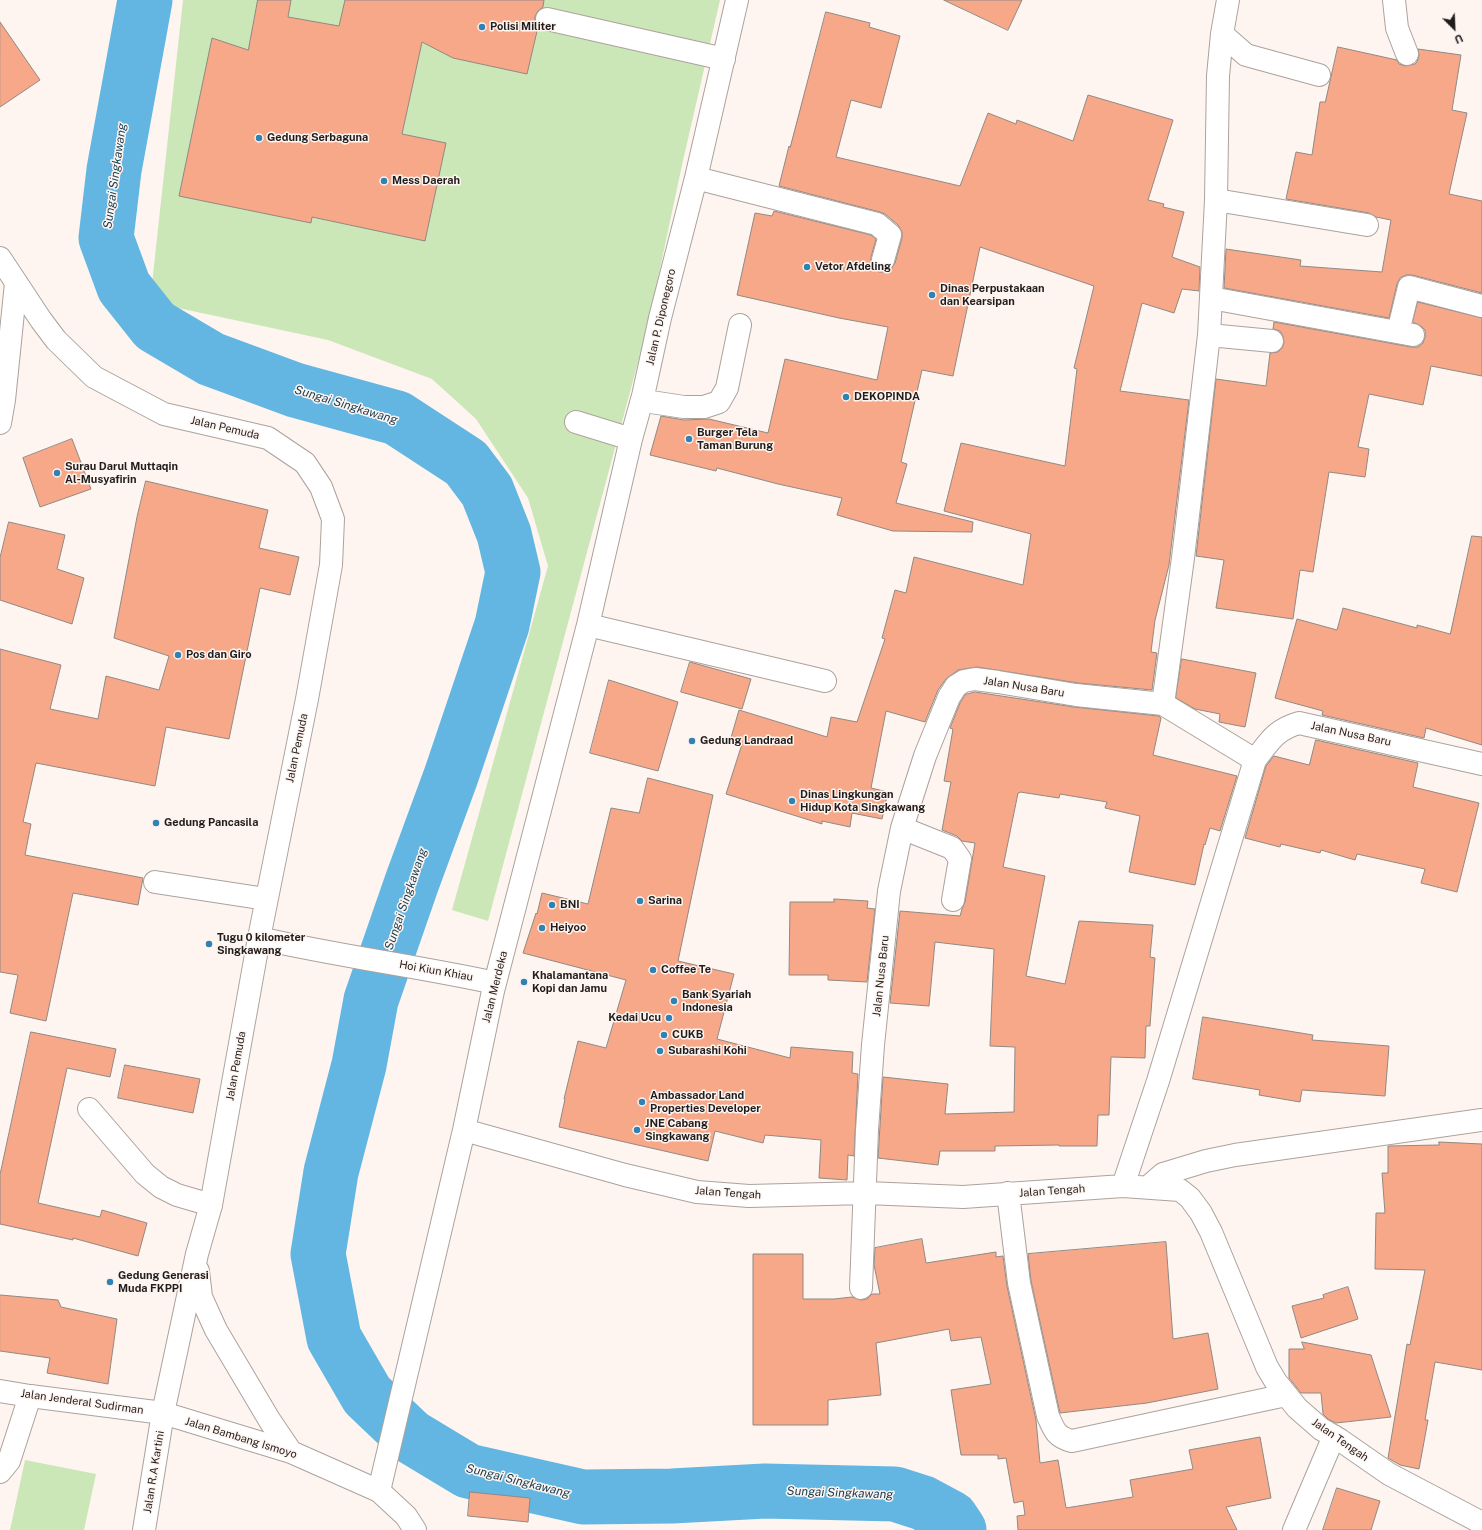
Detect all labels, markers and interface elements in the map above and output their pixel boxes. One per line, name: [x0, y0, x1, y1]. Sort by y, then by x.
north arrow: [1434, 8, 1474, 48]
place label: Polisi Militer: [490, 20, 556, 34]
marker: Polisi Militer: [477, 22, 487, 32]
text: U: [1453, 32, 1465, 46]
water label: Sungai Singkawang: [100, 122, 130, 230]
place label: Gedung Serbaguna: [267, 131, 368, 145]
marker: Gedung Serbaguna: [254, 133, 264, 143]
place label: Mess Daerah: [392, 174, 460, 188]
marker: Mess Daerah: [379, 176, 389, 186]
place label: Vetor Afdeling: [815, 260, 891, 274]
marker: Vetor Afdeling: [802, 262, 812, 272]
street label: Jalan P. Diponegoro: [643, 267, 679, 367]
place label: Dinas Perpustakaan dan Kearsipan: [940, 282, 1045, 308]
marker: Dinas Perpustakaan dan Kearsipan: [927, 290, 937, 300]
water label: Sungai Singkawang: [293, 383, 399, 427]
place label: DEKOPINDA: [854, 390, 920, 404]
marker: DEKOPINDA: [841, 392, 851, 402]
street label: Jalan Pemuda: [189, 414, 261, 442]
place label: Burger Tela Taman Burung: [697, 426, 773, 452]
marker: Burger Tela Taman Burung: [684, 434, 694, 444]
place label: Surau Darul Muttaqin Al-Musyafirin: [65, 460, 178, 486]
marker: Surau Darul Muttaqin Al-Musyafirin: [52, 468, 62, 478]
place label: Pos dan Giro: [186, 648, 252, 662]
marker: Pos dan Giro: [173, 650, 183, 660]
street label: Jalan Nusa Baru: [983, 674, 1065, 700]
street label: Jalan Pemuda: [283, 712, 311, 784]
street label: Jalan Nusa Baru: [1310, 719, 1392, 749]
place label: Gedung Landraad: [700, 734, 793, 748]
marker: Gedung Landraad: [687, 736, 697, 746]
place label: Dinas Lingkungan Hidup Kota Singkawang: [800, 788, 925, 814]
marker: Dinas Lingkungan Hidup Kota Singkawang: [787, 796, 797, 806]
place label: Gedung Pancasila: [164, 816, 258, 830]
marker: Gedung Pancasila: [151, 818, 161, 828]
water label: Sungai Singkawang: [382, 846, 430, 952]
place label: Sarina: [648, 894, 682, 908]
marker: Sarina: [635, 896, 645, 906]
place label: BNI: [560, 898, 580, 912]
marker: BNI: [547, 900, 557, 910]
place label: Heiyoo: [550, 921, 586, 935]
marker: Heiyoo: [537, 923, 547, 933]
place label: Tugu 0 kilometer Singkawang: [217, 931, 305, 957]
street label: Jalan Nusa Baru: [870, 935, 892, 1017]
marker: Tugu 0 kilometer Singkawang: [204, 939, 214, 949]
street label: Jalan Merdeka: [480, 950, 510, 1024]
street label: Hoi Kiun Khiau: [398, 958, 474, 984]
place label: Coffee Te: [661, 963, 711, 977]
marker: Coffee Te: [648, 965, 658, 975]
place label: Khalamantana Kopi dan Jamu: [532, 969, 608, 995]
marker: Khalamantana Kopi dan Jamu: [519, 977, 529, 987]
place label: Bank Syariah Indonesia: [682, 988, 751, 1014]
marker: Bank Syariah Indonesia: [669, 996, 679, 1006]
place label: Kedai Ucu: [608, 1011, 661, 1025]
marker: Kedai Ucu: [664, 1013, 674, 1023]
place label: CUKB: [672, 1028, 703, 1042]
street label: Jalan Pemuda: [223, 1030, 249, 1102]
marker: CUKB: [659, 1030, 669, 1040]
place label: Subarashi Kohi: [668, 1044, 747, 1058]
marker: Subarashi Kohi: [655, 1046, 665, 1056]
place label: Ambassador Land Properties Developer: [650, 1089, 761, 1115]
marker: Ambassador Land Properties Developer: [637, 1097, 647, 1107]
place label: JNE Cabang Singkawang: [645, 1117, 709, 1143]
marker: JNE Cabang Singkawang: [632, 1125, 642, 1135]
street label: Jalan Tengah: [1019, 1182, 1085, 1200]
street label: Jalan Tengah: [695, 1184, 761, 1202]
place label: Gedung Generasi Muda FKPPI: [118, 1269, 209, 1295]
marker: Gedung Generasi Muda FKPPI: [105, 1277, 115, 1287]
street label: Jalan Jenderal Sudirman: [20, 1387, 144, 1417]
street label: Jalan Bambang Ismoyo: [183, 1415, 299, 1461]
street label: Jalan Tengah: [1309, 1416, 1371, 1464]
street label: Jalan R.A Kartini: [141, 1430, 167, 1514]
water label: Sungai Singkawang: [464, 1461, 572, 1501]
water label: Sungai Singkawang: [786, 1484, 894, 1502]

